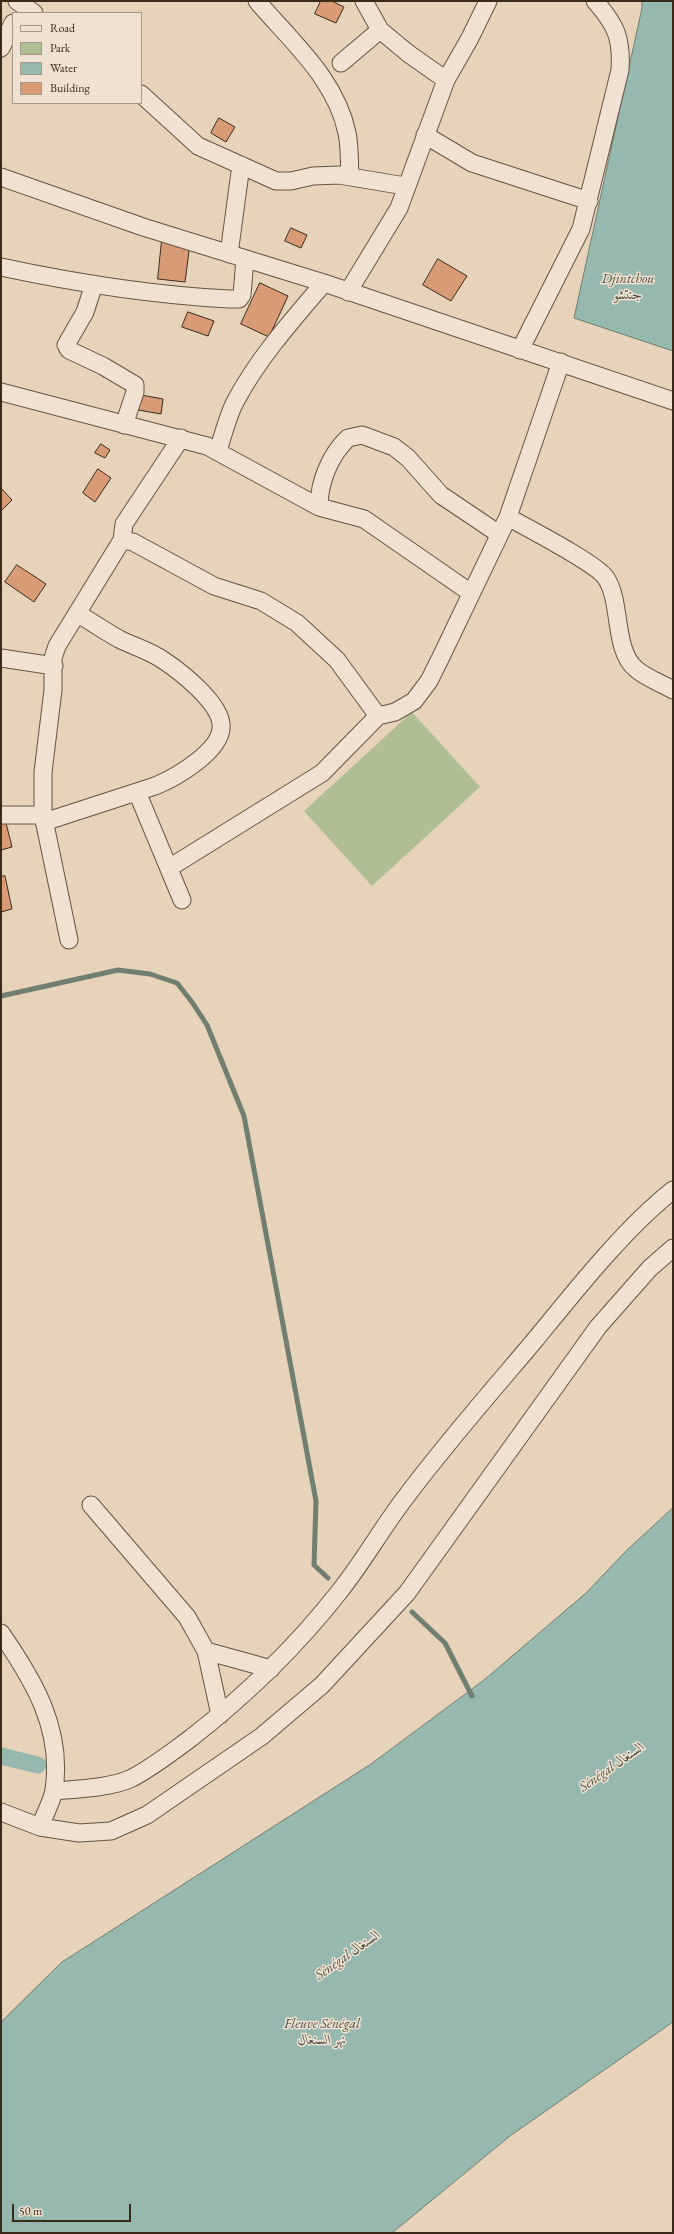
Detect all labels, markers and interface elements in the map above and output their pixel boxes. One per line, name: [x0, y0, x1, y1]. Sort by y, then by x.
legend: [12, 12, 142, 104]
text: Road: [50, 20, 75, 36]
text: Park: [50, 40, 70, 56]
text: Water: [50, 60, 77, 76]
text: Building: [50, 80, 90, 96]
water label: Djintchou جنتشو: [602, 271, 654, 304]
water label: Sénégal السنغال: [576, 1738, 648, 1796]
water label: Sénégal السنغال: [312, 1926, 384, 1984]
water label: Fleuve Sénégal نهر السنغال: [284, 2016, 360, 2048]
scale bar: [14, 2196, 133, 2222]
text: 50 m: [19, 2203, 42, 2219]

